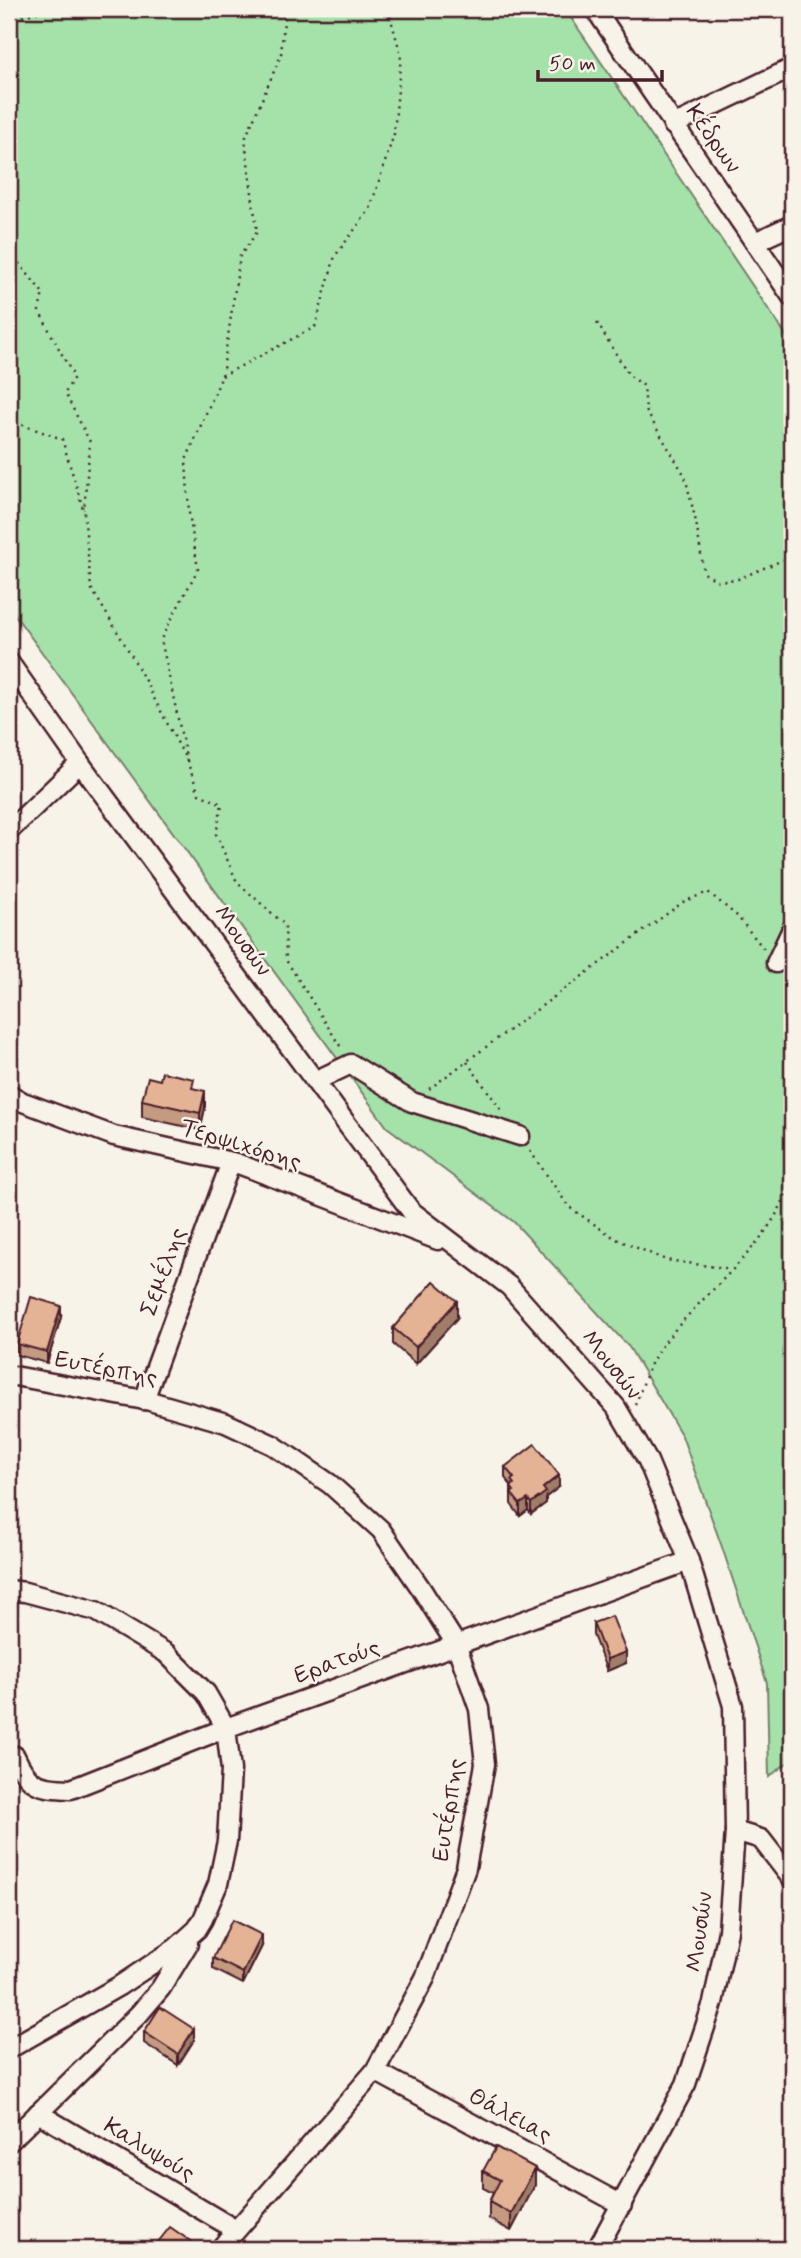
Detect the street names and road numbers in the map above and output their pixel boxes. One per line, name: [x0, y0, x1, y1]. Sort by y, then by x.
street label: Κέδρων: [678, 98, 749, 180]
street label: Μουσών: [206, 899, 278, 983]
street label: Τερψιχόρης: [177, 1112, 305, 1178]
street label: Σεμέλης: [133, 1223, 194, 1321]
street label: Μουσών: [573, 1324, 649, 1406]
street label: Ευτέρπης: [52, 1343, 160, 1394]
street label: Ερατούς: [290, 1632, 384, 1692]
street label: Ευτέρπης: [425, 1756, 472, 1864]
street label: Μουσών: [679, 1890, 721, 1974]
street label: Θάλειας: [463, 2081, 557, 2151]
street label: Καλυψούς: [98, 2111, 200, 2189]

